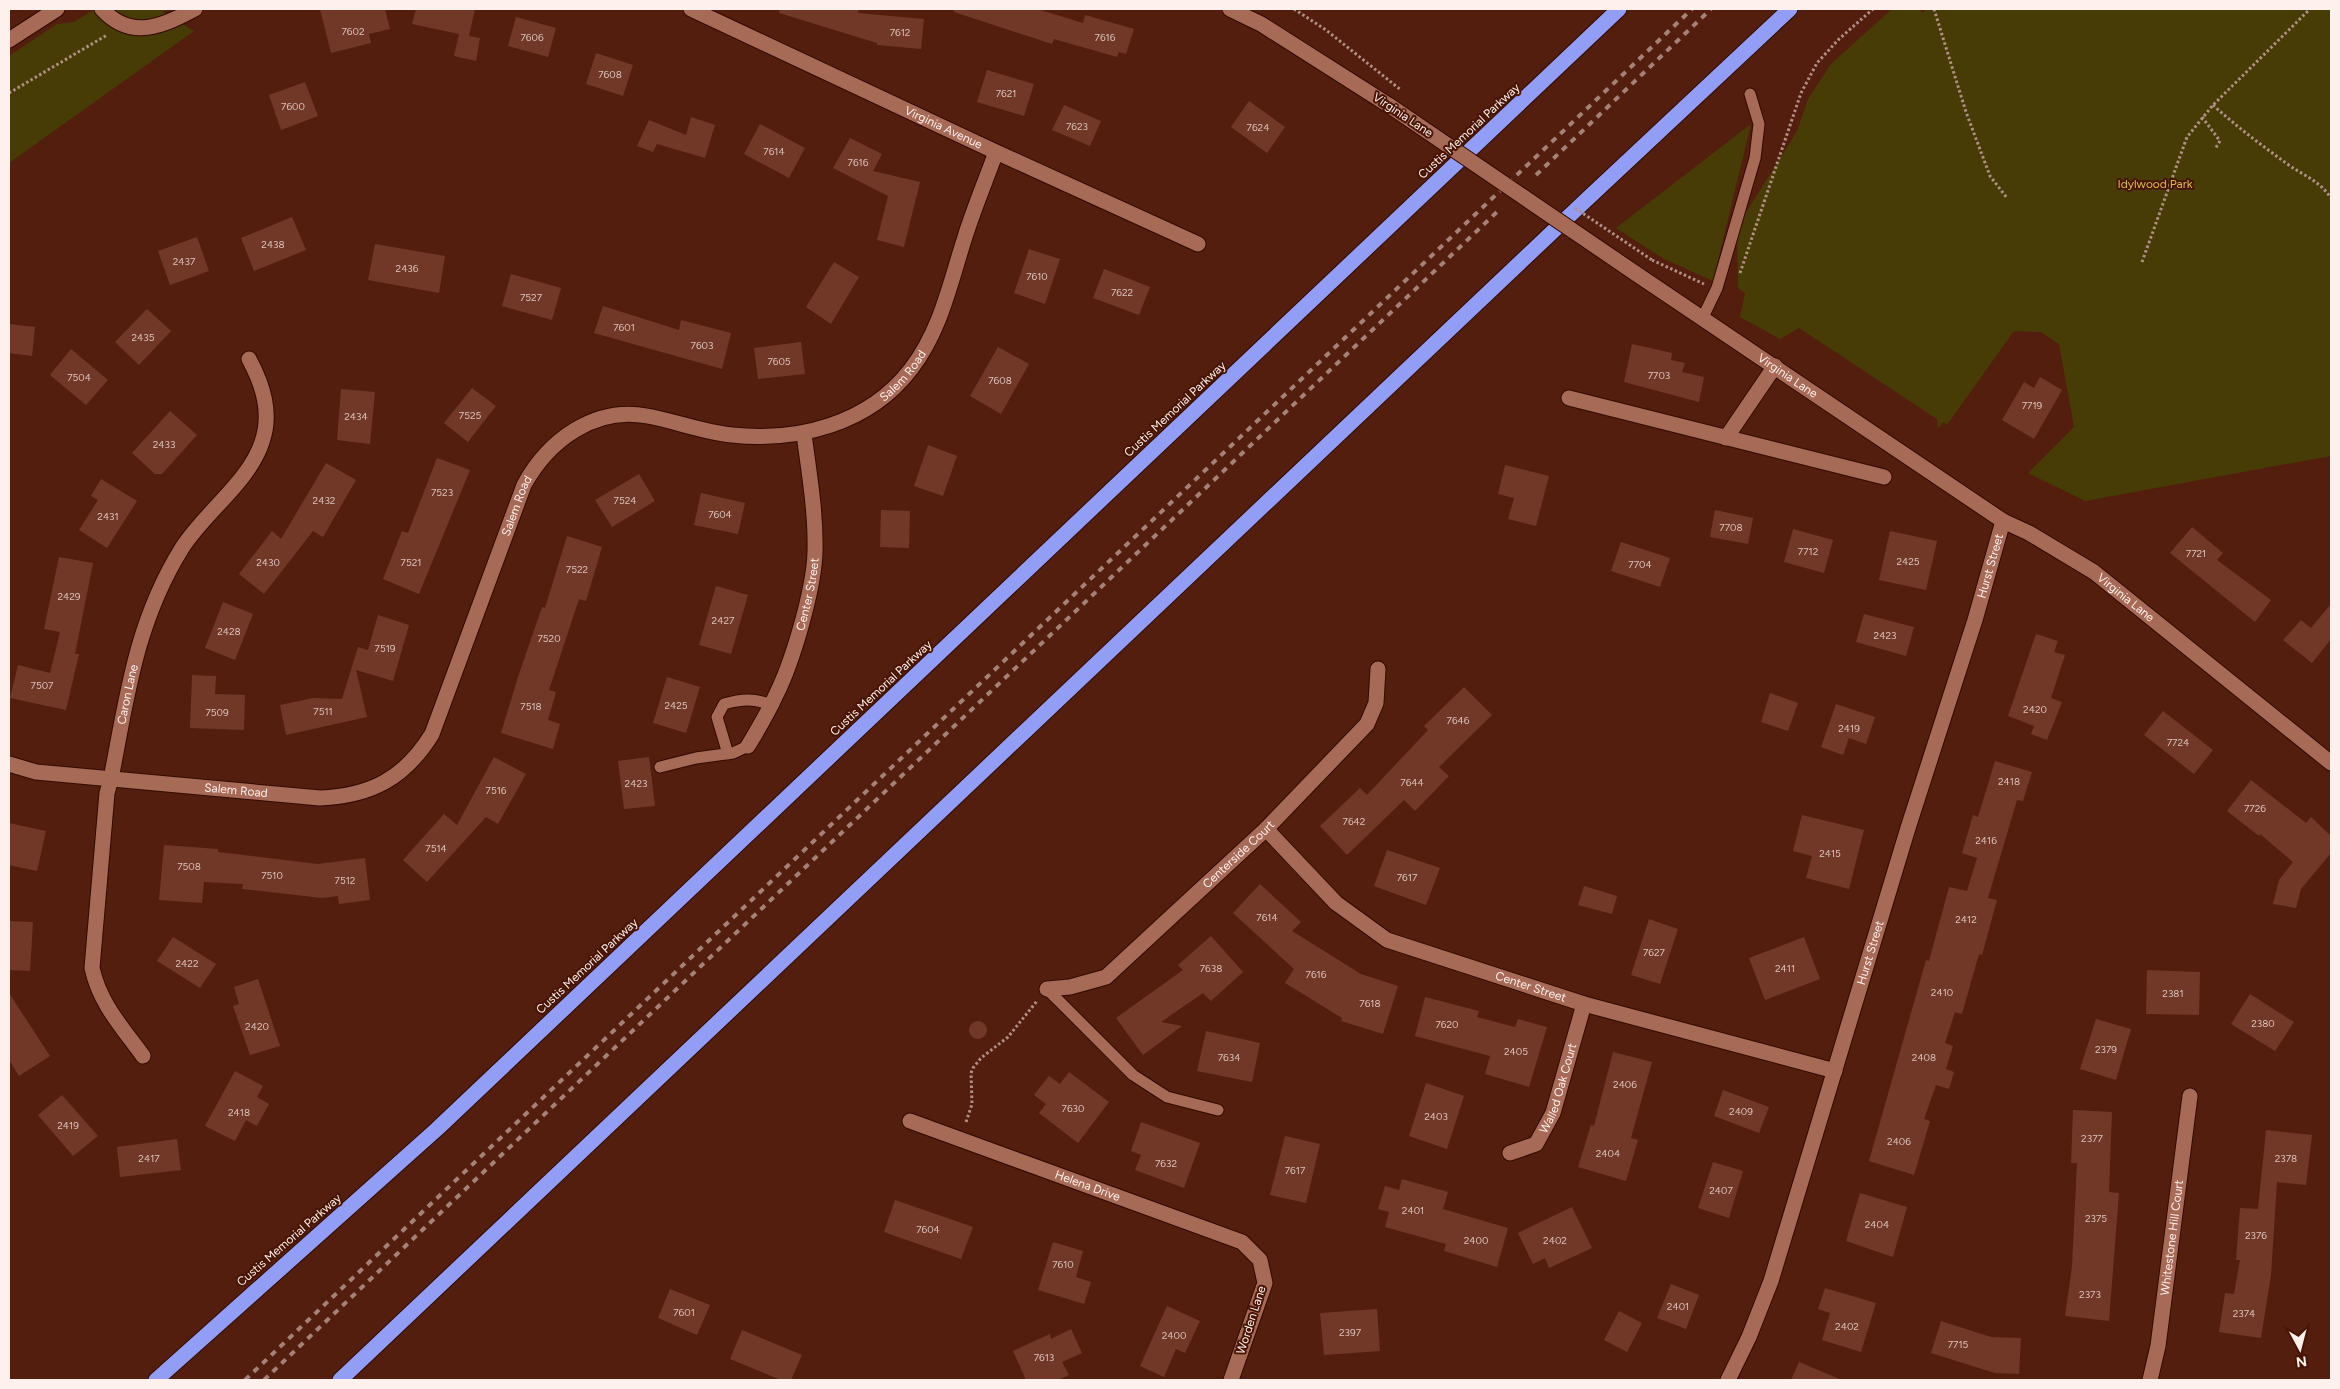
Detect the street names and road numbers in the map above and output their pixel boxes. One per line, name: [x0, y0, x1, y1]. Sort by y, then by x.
street label: Custis Memorial Parkway: [1415, 80, 1523, 182]
street label: Virginia Lane: [1370, 90, 1436, 140]
street label: Virginia Avenue: [903, 103, 985, 152]
street label: Salem Road: [877, 348, 929, 404]
street label: Virginia Lane: [1755, 351, 1821, 401]
street label: Custis Memorial Parkway: [1121, 358, 1229, 460]
street label: Salem Road: [499, 473, 535, 538]
street label: Hurst Street: [1975, 532, 2006, 600]
street label: Center Street: [793, 557, 822, 632]
street label: Virginia Lane: [2094, 570, 2157, 625]
street label: Custis Memorial Parkway: [827, 637, 935, 739]
street label: Caron Lane: [114, 662, 141, 726]
street label: Salem Road: [204, 780, 268, 800]
street label: Centerside Court: [1200, 817, 1278, 891]
street label: Custis Memorial Parkway: [533, 915, 641, 1017]
street label: Hurst Street: [1854, 918, 1887, 987]
street label: Center Street: [1494, 969, 1568, 1005]
street label: Walled Oak Court: [1536, 1041, 1580, 1136]
street label: Helena Drive: [1053, 1167, 1123, 1204]
street label: Whitestone Hill Court: [2158, 1179, 2186, 1296]
street label: Custis Memorial Parkway: [234, 1190, 345, 1289]
street label: Worden Lane: [1233, 1284, 1269, 1356]

